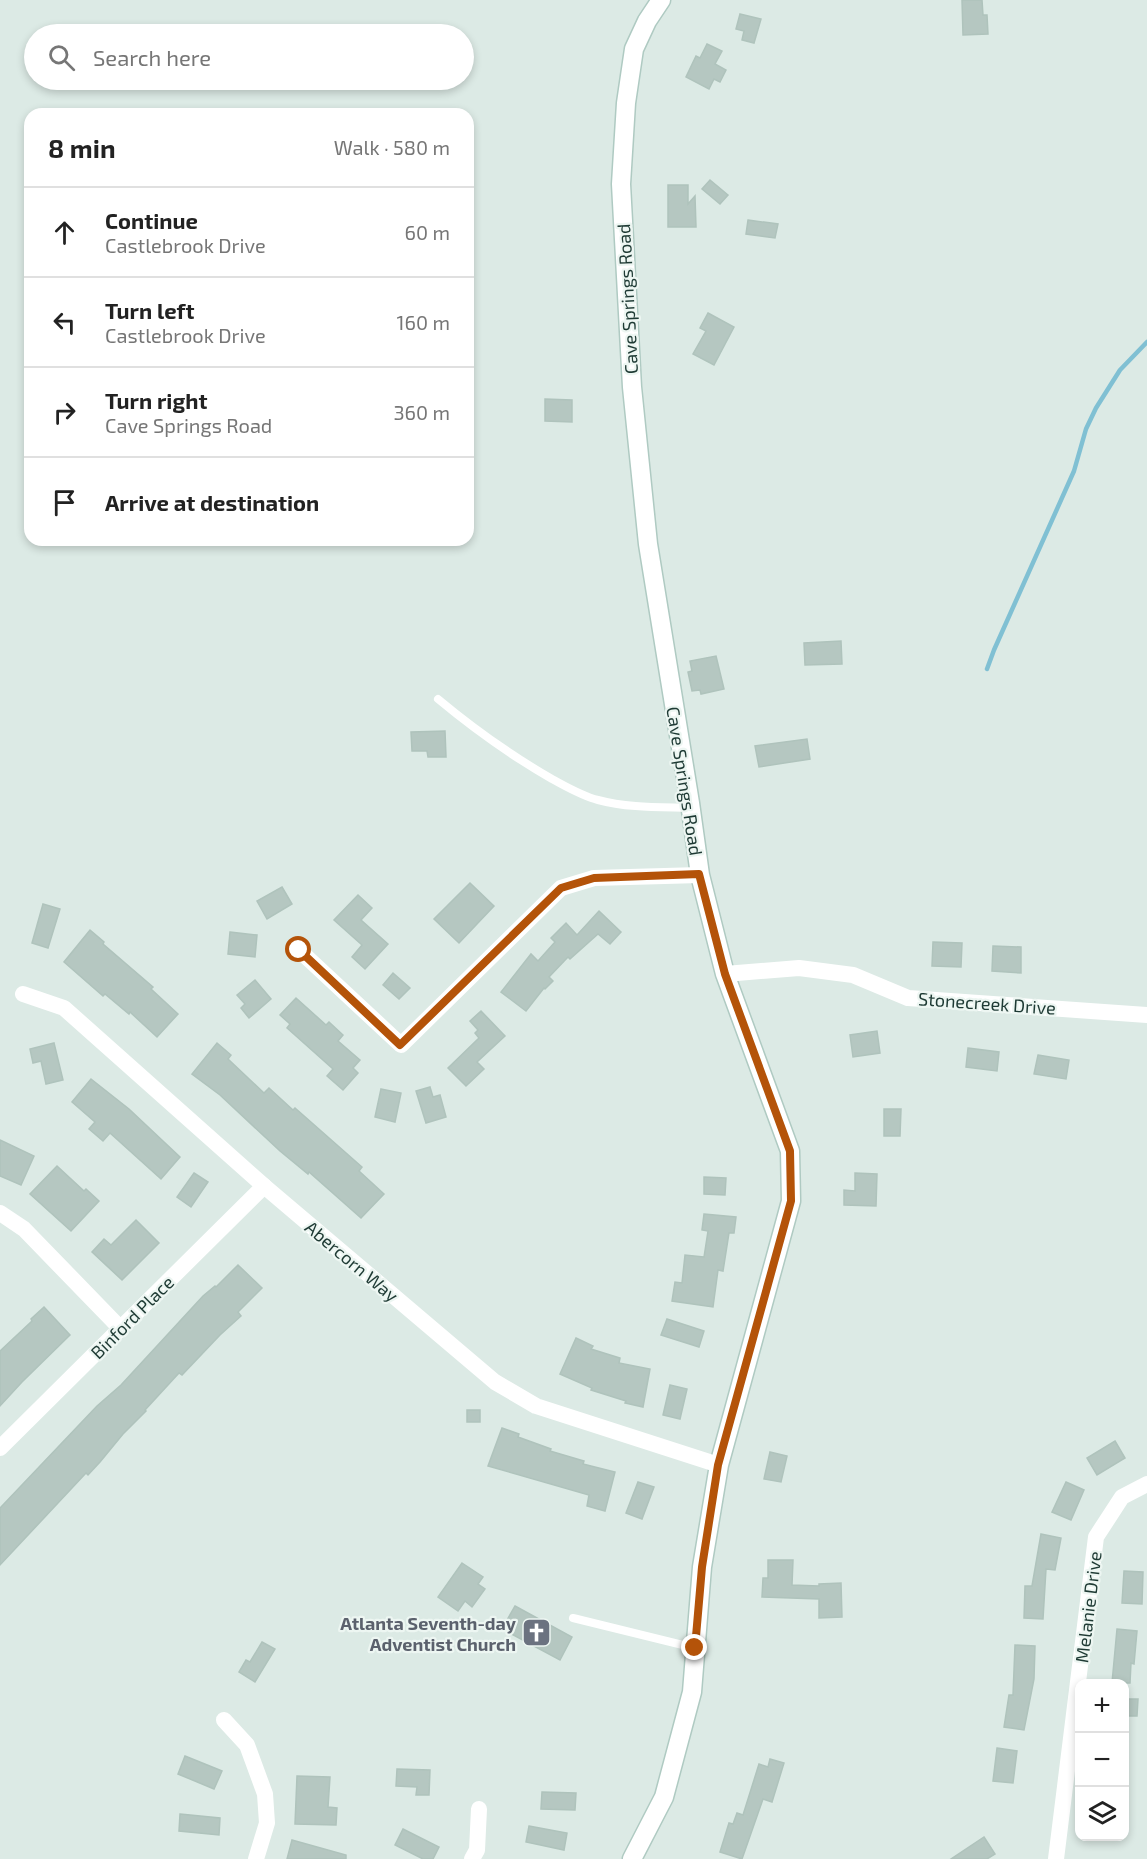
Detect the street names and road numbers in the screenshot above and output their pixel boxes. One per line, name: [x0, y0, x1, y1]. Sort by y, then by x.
street label: Cave Springs Road: [612, 223, 642, 375]
street label: Cave Springs Road: [662, 705, 708, 857]
street label: Stonecreek Drive: [917, 987, 1057, 1019]
street label: Abercorn Way: [301, 1216, 403, 1307]
street label: Binford Place: [86, 1271, 178, 1363]
street label: Melanie Drive: [1070, 1550, 1106, 1664]

